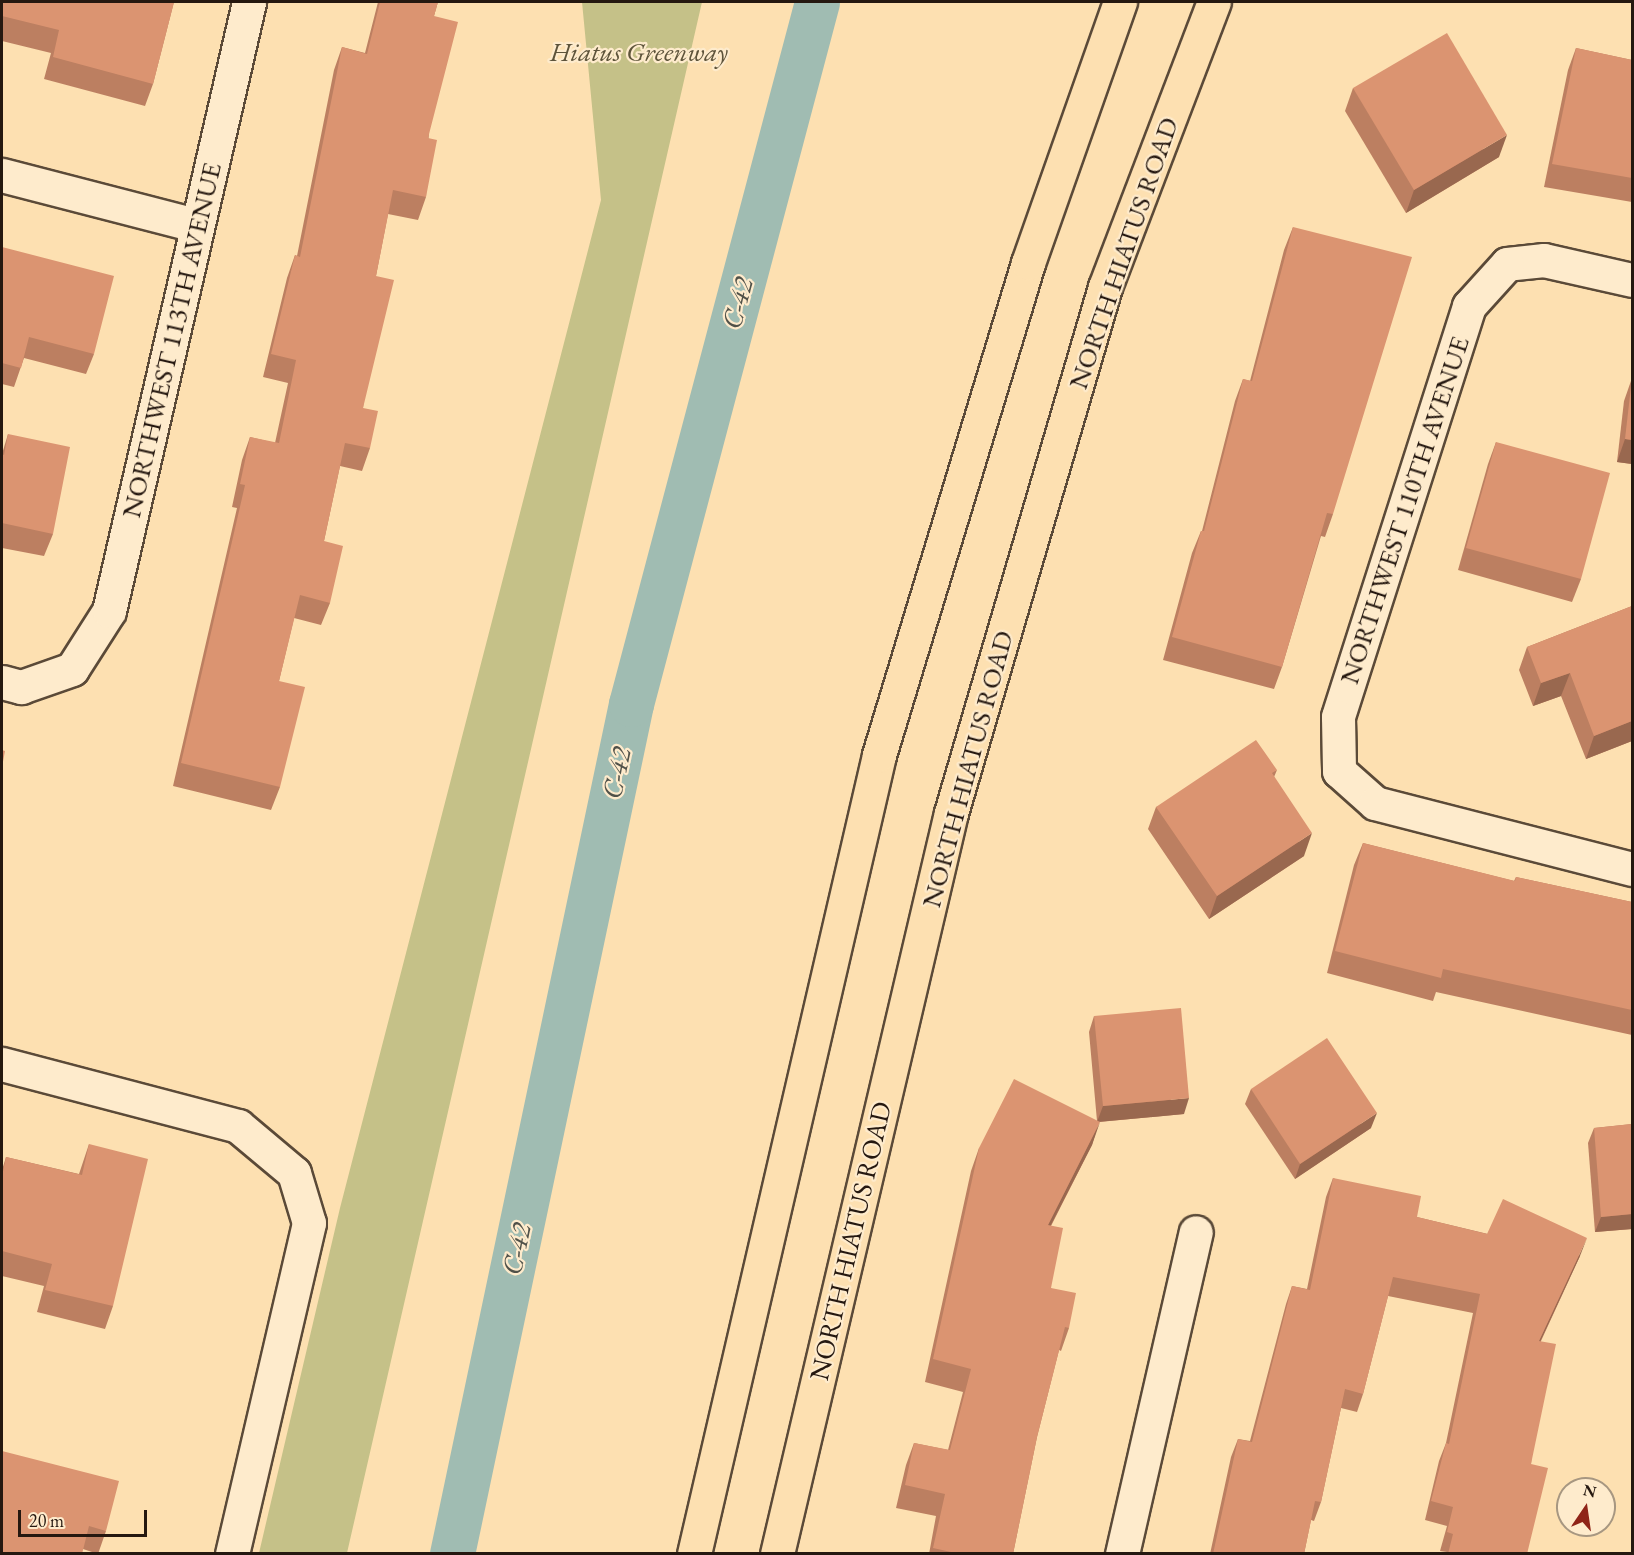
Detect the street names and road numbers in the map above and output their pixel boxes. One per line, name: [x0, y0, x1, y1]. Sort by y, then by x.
street label: NORTH HIATUS ROAD: [1061, 113, 1185, 393]
street label: NORTHWEST 113TH AVENUE: [114, 159, 228, 521]
street label: NORTHWEST 110TH AVENUE: [1332, 332, 1476, 688]
street label: NORTH HIATUS ROAD: [914, 627, 1020, 911]
street label: NORTH HIATUS ROAD: [802, 1098, 898, 1384]

